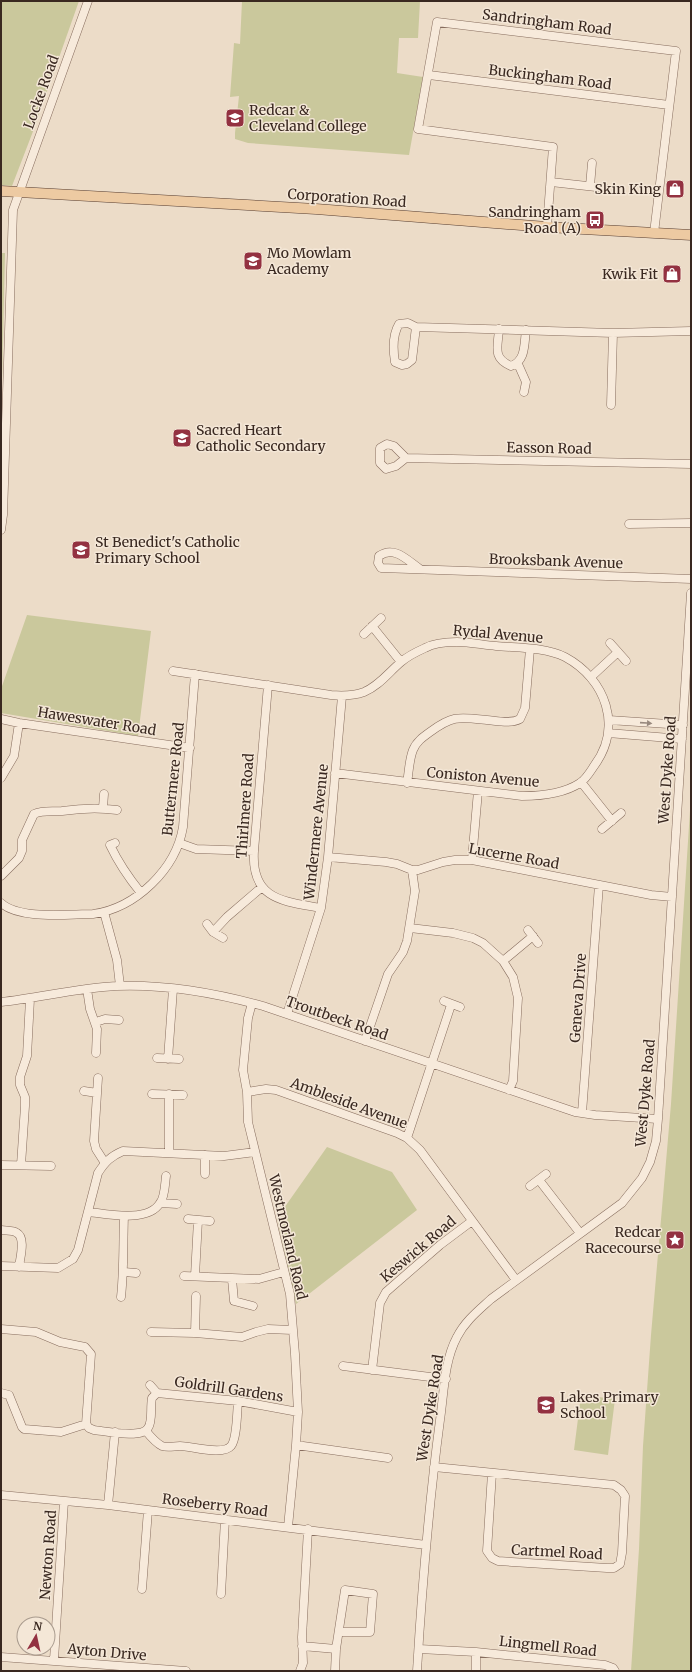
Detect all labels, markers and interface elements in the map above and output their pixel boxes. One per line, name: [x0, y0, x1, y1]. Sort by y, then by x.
street label: Sandringham Road: [481, 5, 613, 39]
street label: Locke Road: [19, 52, 63, 131]
street label: Buckingham Road: [487, 61, 613, 94]
place label: Redcar & Cleveland College: [249, 101, 367, 135]
school or university icon: Redcar & Cleveland College: [224, 107, 246, 129]
shop icon: Skin King: [664, 178, 686, 200]
place label: Skin King: [595, 180, 662, 198]
street label: Corporation Road: [287, 185, 407, 211]
place label: Sandringham Road (A): [488, 203, 581, 237]
bus stop icon: Sandringham Road (A): [584, 209, 606, 231]
place label: Mo Mowlam Academy: [266, 244, 352, 278]
school or university icon: Mo Mowlam Academy: [242, 250, 264, 272]
shop icon: Kwik Fit: [661, 263, 683, 285]
place label: Kwik Fit: [602, 265, 659, 283]
place label: Sacred Heart Catholic Secondary: [196, 421, 327, 455]
school or university icon: Sacred Heart Catholic Secondary: [171, 427, 193, 449]
street label: Easson Road: [506, 438, 592, 458]
place label: St Benedict's Catholic Primary School: [95, 533, 240, 567]
school or university icon: St Benedict's Catholic Primary School: [70, 539, 92, 561]
street label: Brooksbank Avenue: [489, 550, 623, 572]
street label: Rydal Avenue: [452, 621, 544, 647]
street label: Haweswater Road: [36, 703, 158, 739]
street label: West Dyke Road: [654, 715, 680, 826]
one-way arrow: [640, 719, 652, 726]
street label: Buttermere Road: [158, 721, 188, 837]
street label: Thirlmere Road: [232, 752, 258, 859]
street label: Windermere Avenue: [300, 763, 332, 902]
street label: Coniston Avenue: [426, 763, 540, 791]
street label: Lucerne Road: [467, 839, 561, 873]
street label: Geneva Drive: [566, 953, 590, 1043]
street label: Troutbeck Road: [283, 992, 391, 1044]
street label: West Dyke Road: [631, 1038, 659, 1149]
street label: Ambleside Avenue: [287, 1073, 410, 1133]
street label: Westmorland Road: [265, 1172, 311, 1302]
street label: Keswick Road: [376, 1212, 460, 1286]
place label: Redcar Racecourse: [585, 1223, 661, 1257]
place icon: Redcar Racecourse: [664, 1229, 686, 1251]
street label: West Dyke Road: [412, 1353, 447, 1464]
street label: Goldrill Gardens: [173, 1372, 285, 1406]
place label: Lakes Primary School: [560, 1388, 659, 1422]
school or university icon: Lakes Primary School: [535, 1394, 557, 1416]
street label: Roseberry Road: [161, 1490, 269, 1520]
street label: Newton Road: [36, 1509, 60, 1601]
street label: Cartmel Road: [511, 1541, 604, 1563]
north arrow: [16, 1616, 56, 1656]
text: N: [32, 1619, 43, 1634]
street label: Lingmell Road: [498, 1632, 598, 1660]
street label: Ayton Drive: [66, 1639, 147, 1664]

